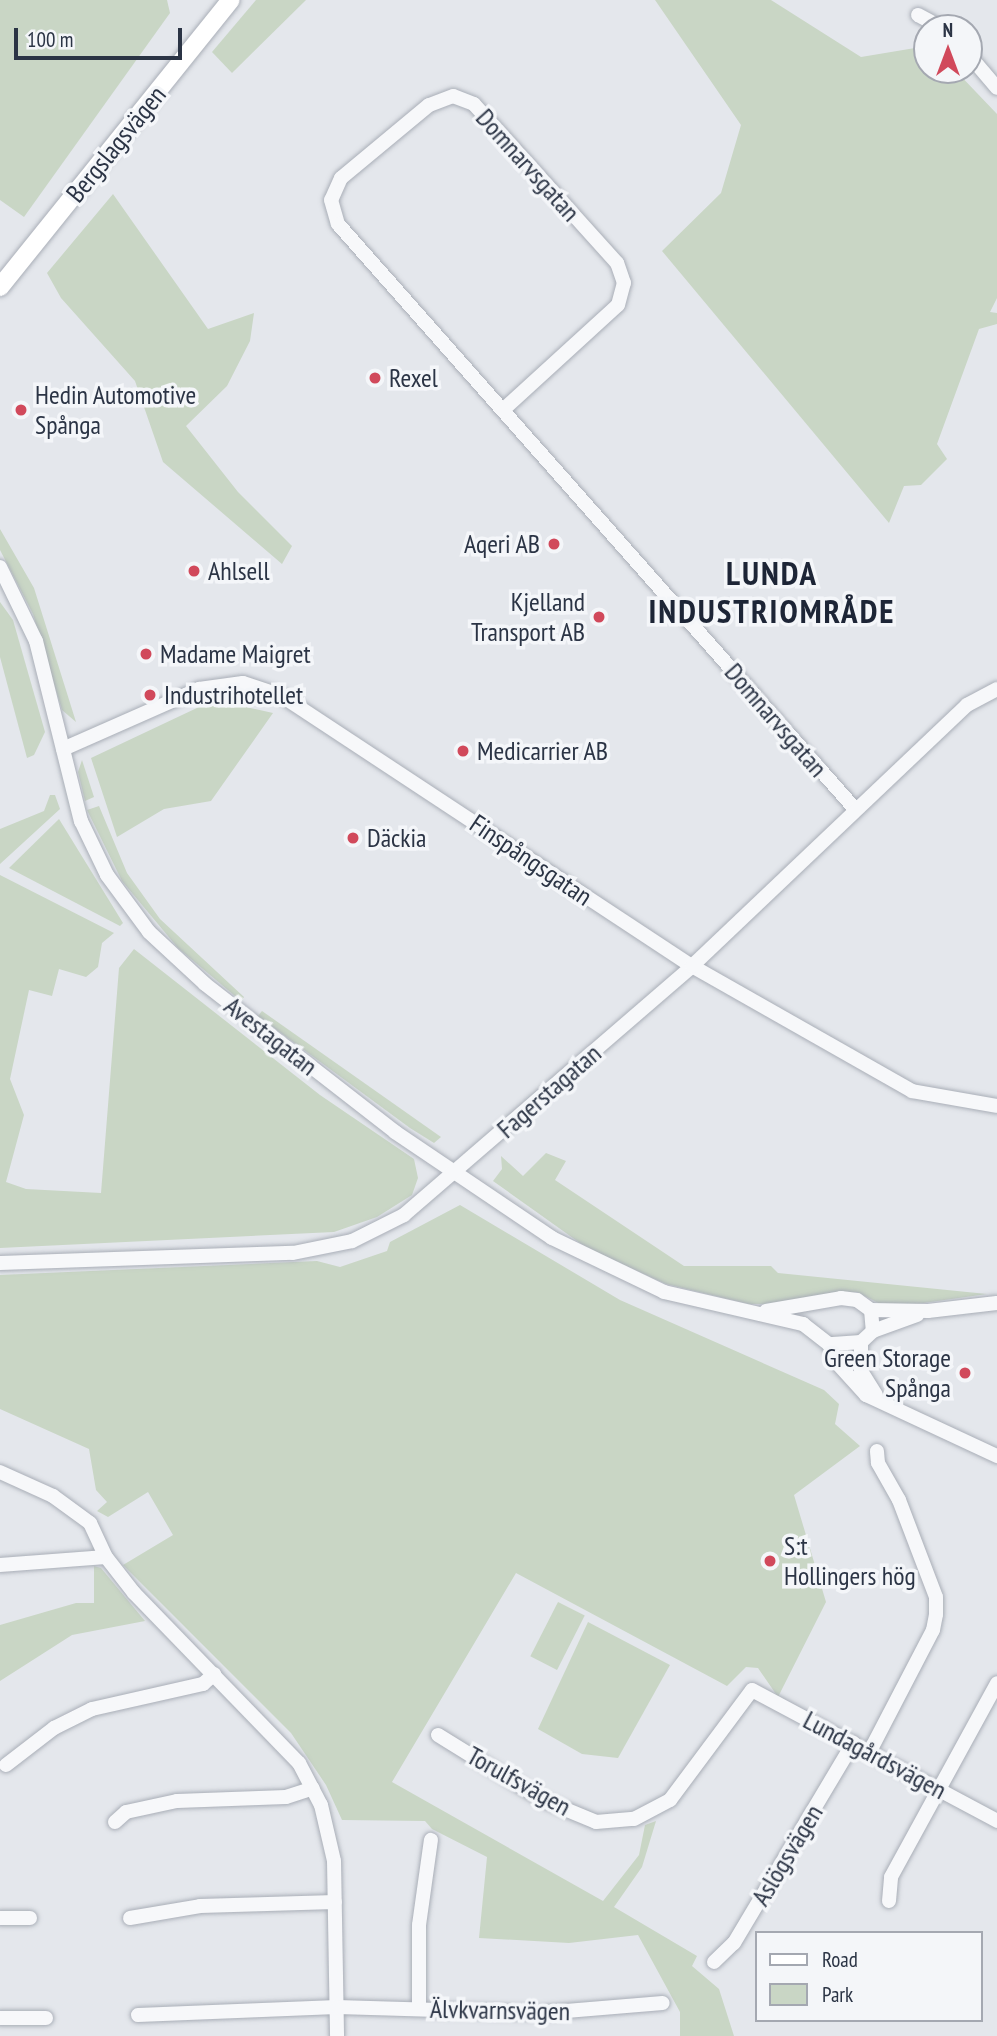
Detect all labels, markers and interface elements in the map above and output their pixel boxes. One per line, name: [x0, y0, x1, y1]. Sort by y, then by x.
scale bar: [18, 14, 186, 58]
north arrow: [913, 14, 983, 84]
text: N: [943, 18, 953, 42]
text: 100 m: [27, 26, 73, 53]
street label: Bergslagsvägen: [60, 80, 172, 208]
street label: Domnarvsgatan: [469, 102, 587, 228]
place label: Rexel: [389, 362, 438, 394]
marker: Rexel: [367, 370, 383, 386]
place label: Hedin Automotive Spånga: [35, 379, 197, 440]
marker: Hedin Automotive Spånga: [13, 402, 29, 418]
place label: Aqeri AB: [463, 528, 540, 560]
marker: Aqeri AB: [546, 536, 562, 552]
district label: LUNDA INDUSTRIOMRÅDE: [650, 553, 894, 631]
place label: Ahlsell: [208, 555, 269, 587]
marker: Ahlsell: [186, 563, 202, 579]
place label: Kjelland Transport AB: [470, 586, 585, 648]
marker: Kjelland Transport AB: [591, 609, 607, 625]
place label: Madame Maigret: [160, 638, 311, 670]
marker: Madame Maigret: [138, 646, 154, 662]
street label: Domnarvsgatan: [718, 657, 834, 783]
place label: Industrihotellet: [164, 679, 303, 711]
marker: Industrihotellet: [142, 687, 158, 703]
place label: Medicarrier AB: [477, 735, 609, 767]
marker: Medicarrier AB: [455, 743, 471, 759]
street label: Finspångsgatan: [464, 808, 598, 912]
place label: Däckia: [367, 822, 426, 854]
marker: Däckia: [345, 830, 361, 846]
street label: Avestagatan: [218, 990, 324, 1082]
street label: Fagerstagatan: [491, 1038, 607, 1144]
place label: Green Storage Spånga: [824, 1342, 951, 1404]
marker: Green Storage Spånga: [957, 1365, 973, 1381]
place label: S:t Hollingers hög: [784, 1530, 916, 1592]
marker: S:t Hollingers hög: [762, 1553, 778, 1569]
street label: Lundagårdsvägen: [798, 1704, 952, 1806]
street label: Torulfsvägen: [462, 1740, 576, 1822]
street label: Aslögsvägen: [745, 1799, 829, 1911]
legend: [755, 1931, 983, 2022]
text: Road: [822, 1946, 858, 1973]
text: Park: [822, 1981, 853, 2008]
street label: Älvkvarnsvägen: [430, 1993, 570, 2027]

